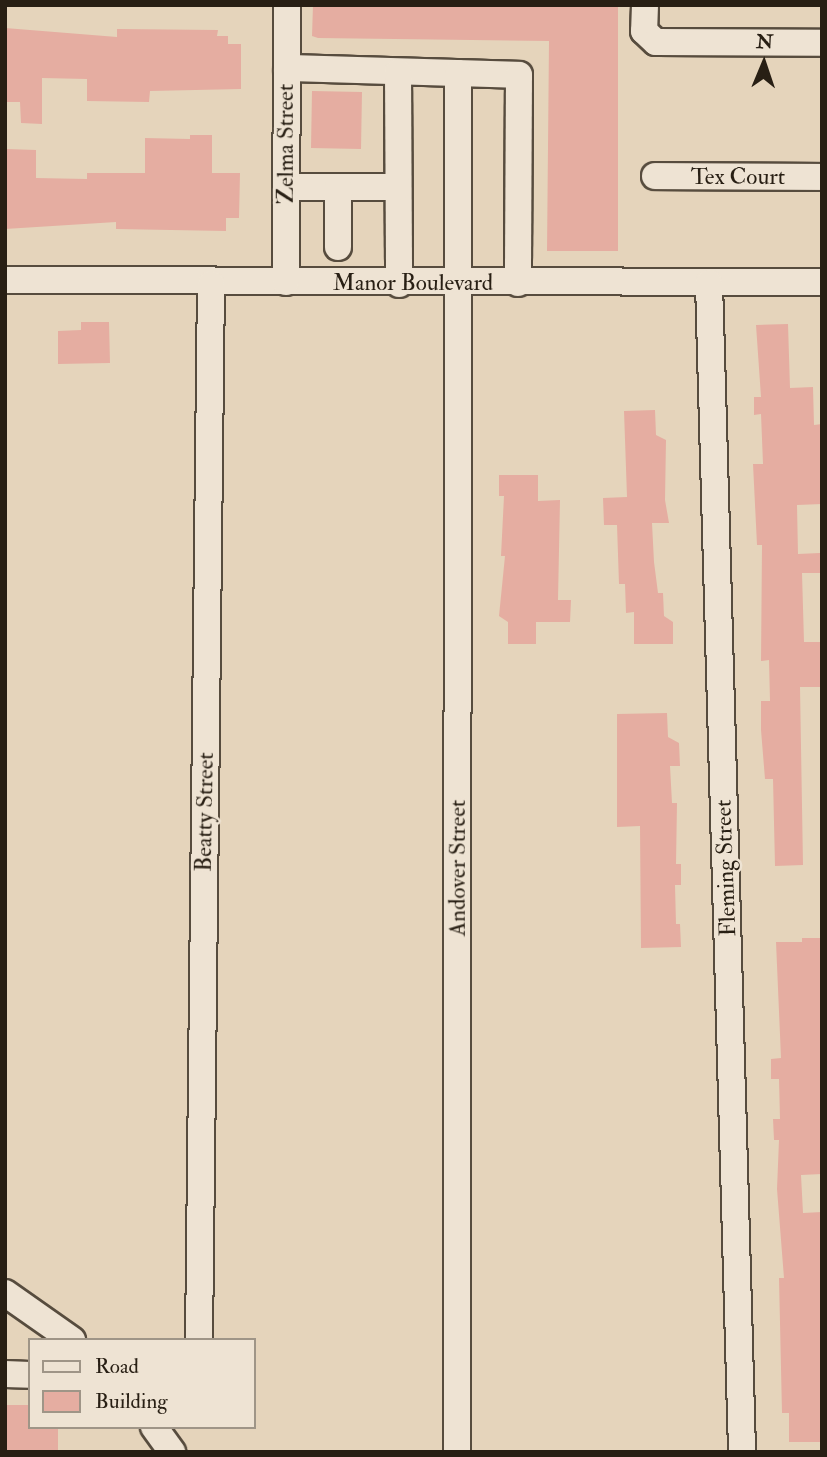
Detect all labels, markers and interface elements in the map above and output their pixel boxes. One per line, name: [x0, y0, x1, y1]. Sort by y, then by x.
north arrow: [729, 28, 799, 98]
text: N: [756, 30, 774, 54]
street label: Zelma Street: [272, 84, 300, 204]
street label: Tex Court: [691, 163, 785, 191]
street label: Manor Boulevard: [333, 269, 493, 297]
street label: Beatty Street: [190, 752, 220, 872]
street label: Fleming Street: [710, 799, 742, 937]
street label: Andover Street: [444, 800, 472, 936]
legend: [28, 1338, 256, 1429]
text: Road: [95, 1353, 139, 1380]
text: Building: [95, 1388, 168, 1415]

